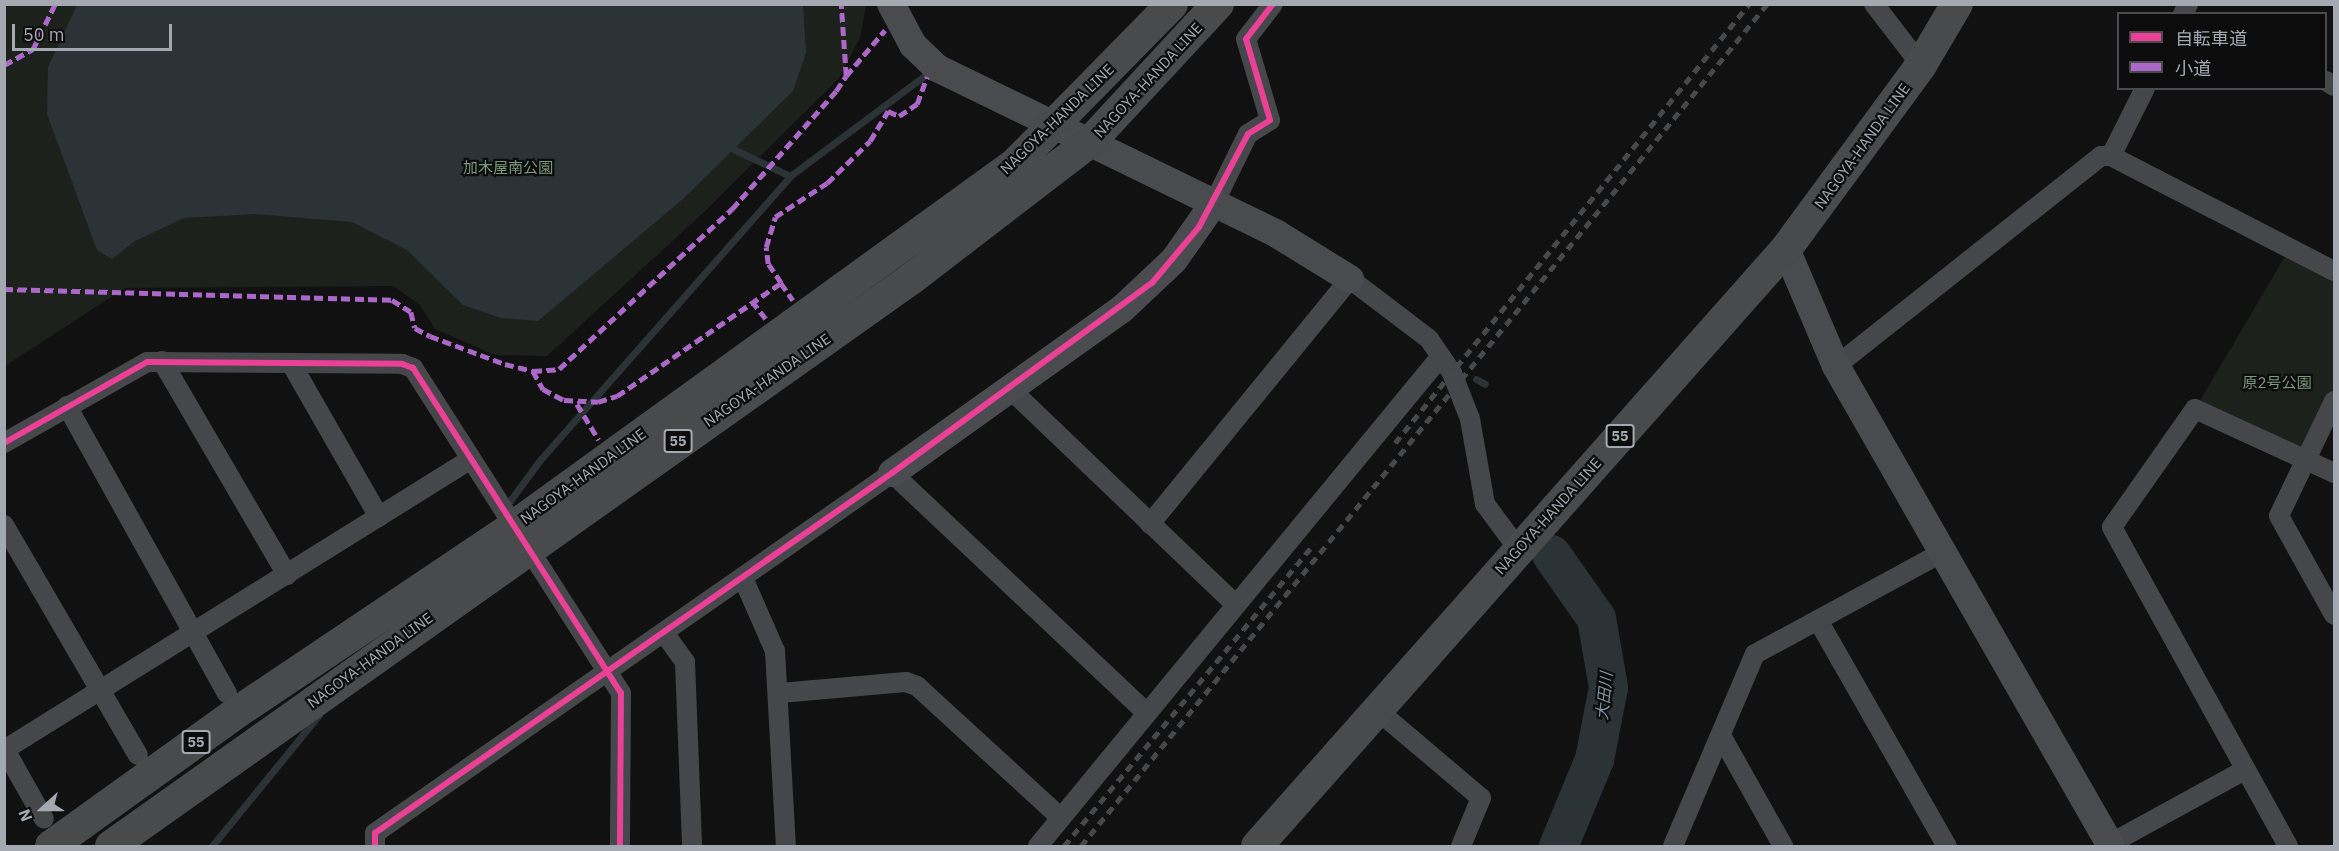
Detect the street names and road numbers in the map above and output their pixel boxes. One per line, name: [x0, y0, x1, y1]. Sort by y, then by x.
street label: NAGOYA-HANDA LINE: [1090, 19, 1206, 141]
street label: NAGOYA-HANDA LINE: [997, 60, 1117, 178]
street label: NAGOYA-HANDA LINE: [1810, 80, 1914, 212]
street label: NAGOYA-HANDA LINE: [700, 329, 834, 431]
street label: NAGOYA-HANDA LINE: [517, 424, 649, 528]
road number: 55: [1605, 425, 1635, 447]
road number: 55: [663, 430, 693, 452]
street label: NAGOYA-HANDA LINE: [1491, 454, 1605, 578]
street label: NAGOYA-HANDA LINE: [304, 608, 436, 712]
road number: 55: [181, 731, 211, 753]

